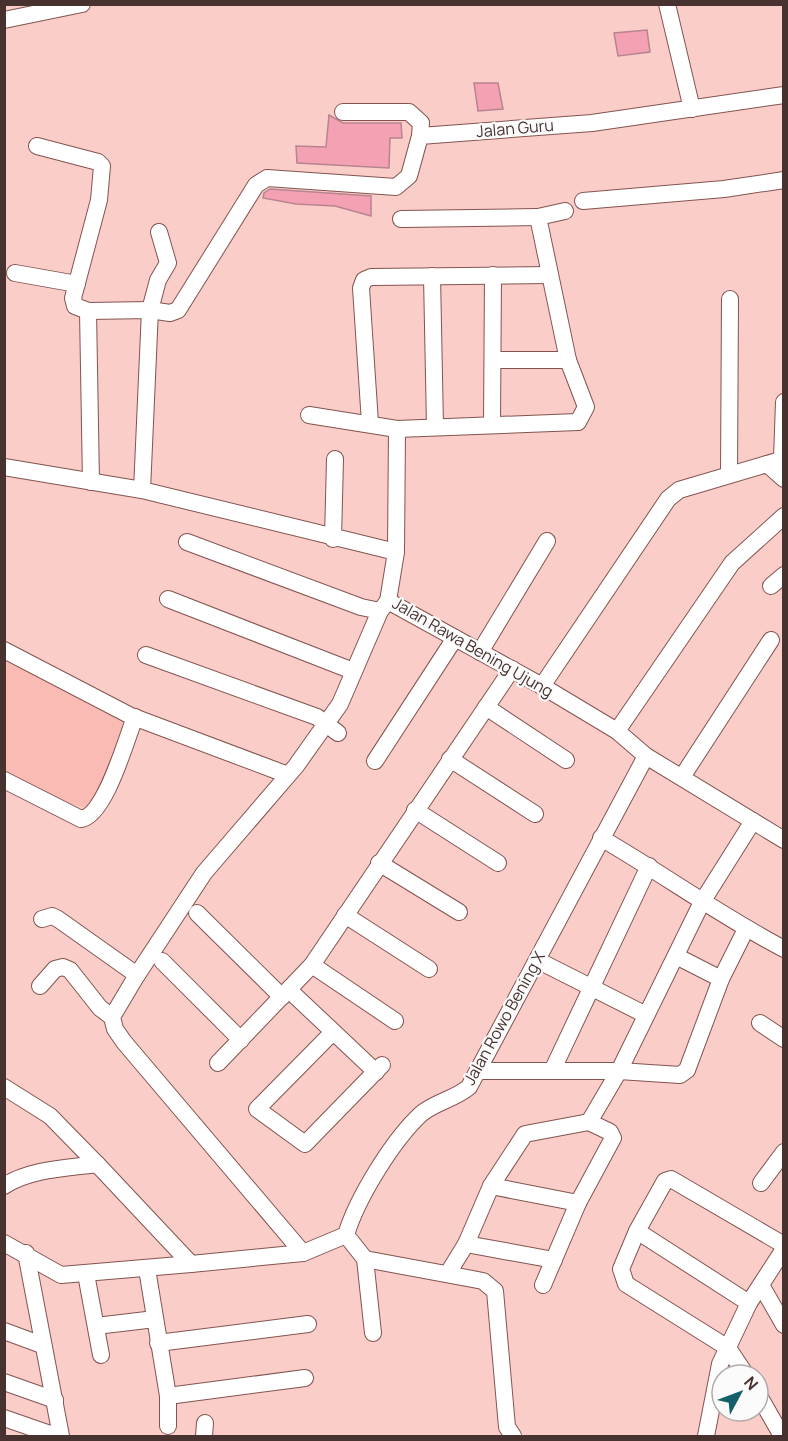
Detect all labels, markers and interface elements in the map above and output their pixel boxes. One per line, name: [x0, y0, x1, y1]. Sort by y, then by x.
street label: Jalan Guru: [475, 114, 555, 142]
street label: Jalan Rawa Bening Ujung: [389, 592, 557, 702]
street label: Jalan Rowo Bening X: [458, 947, 550, 1089]
north arrow: [710, 1363, 770, 1423]
text: N: [739, 1372, 763, 1395]

